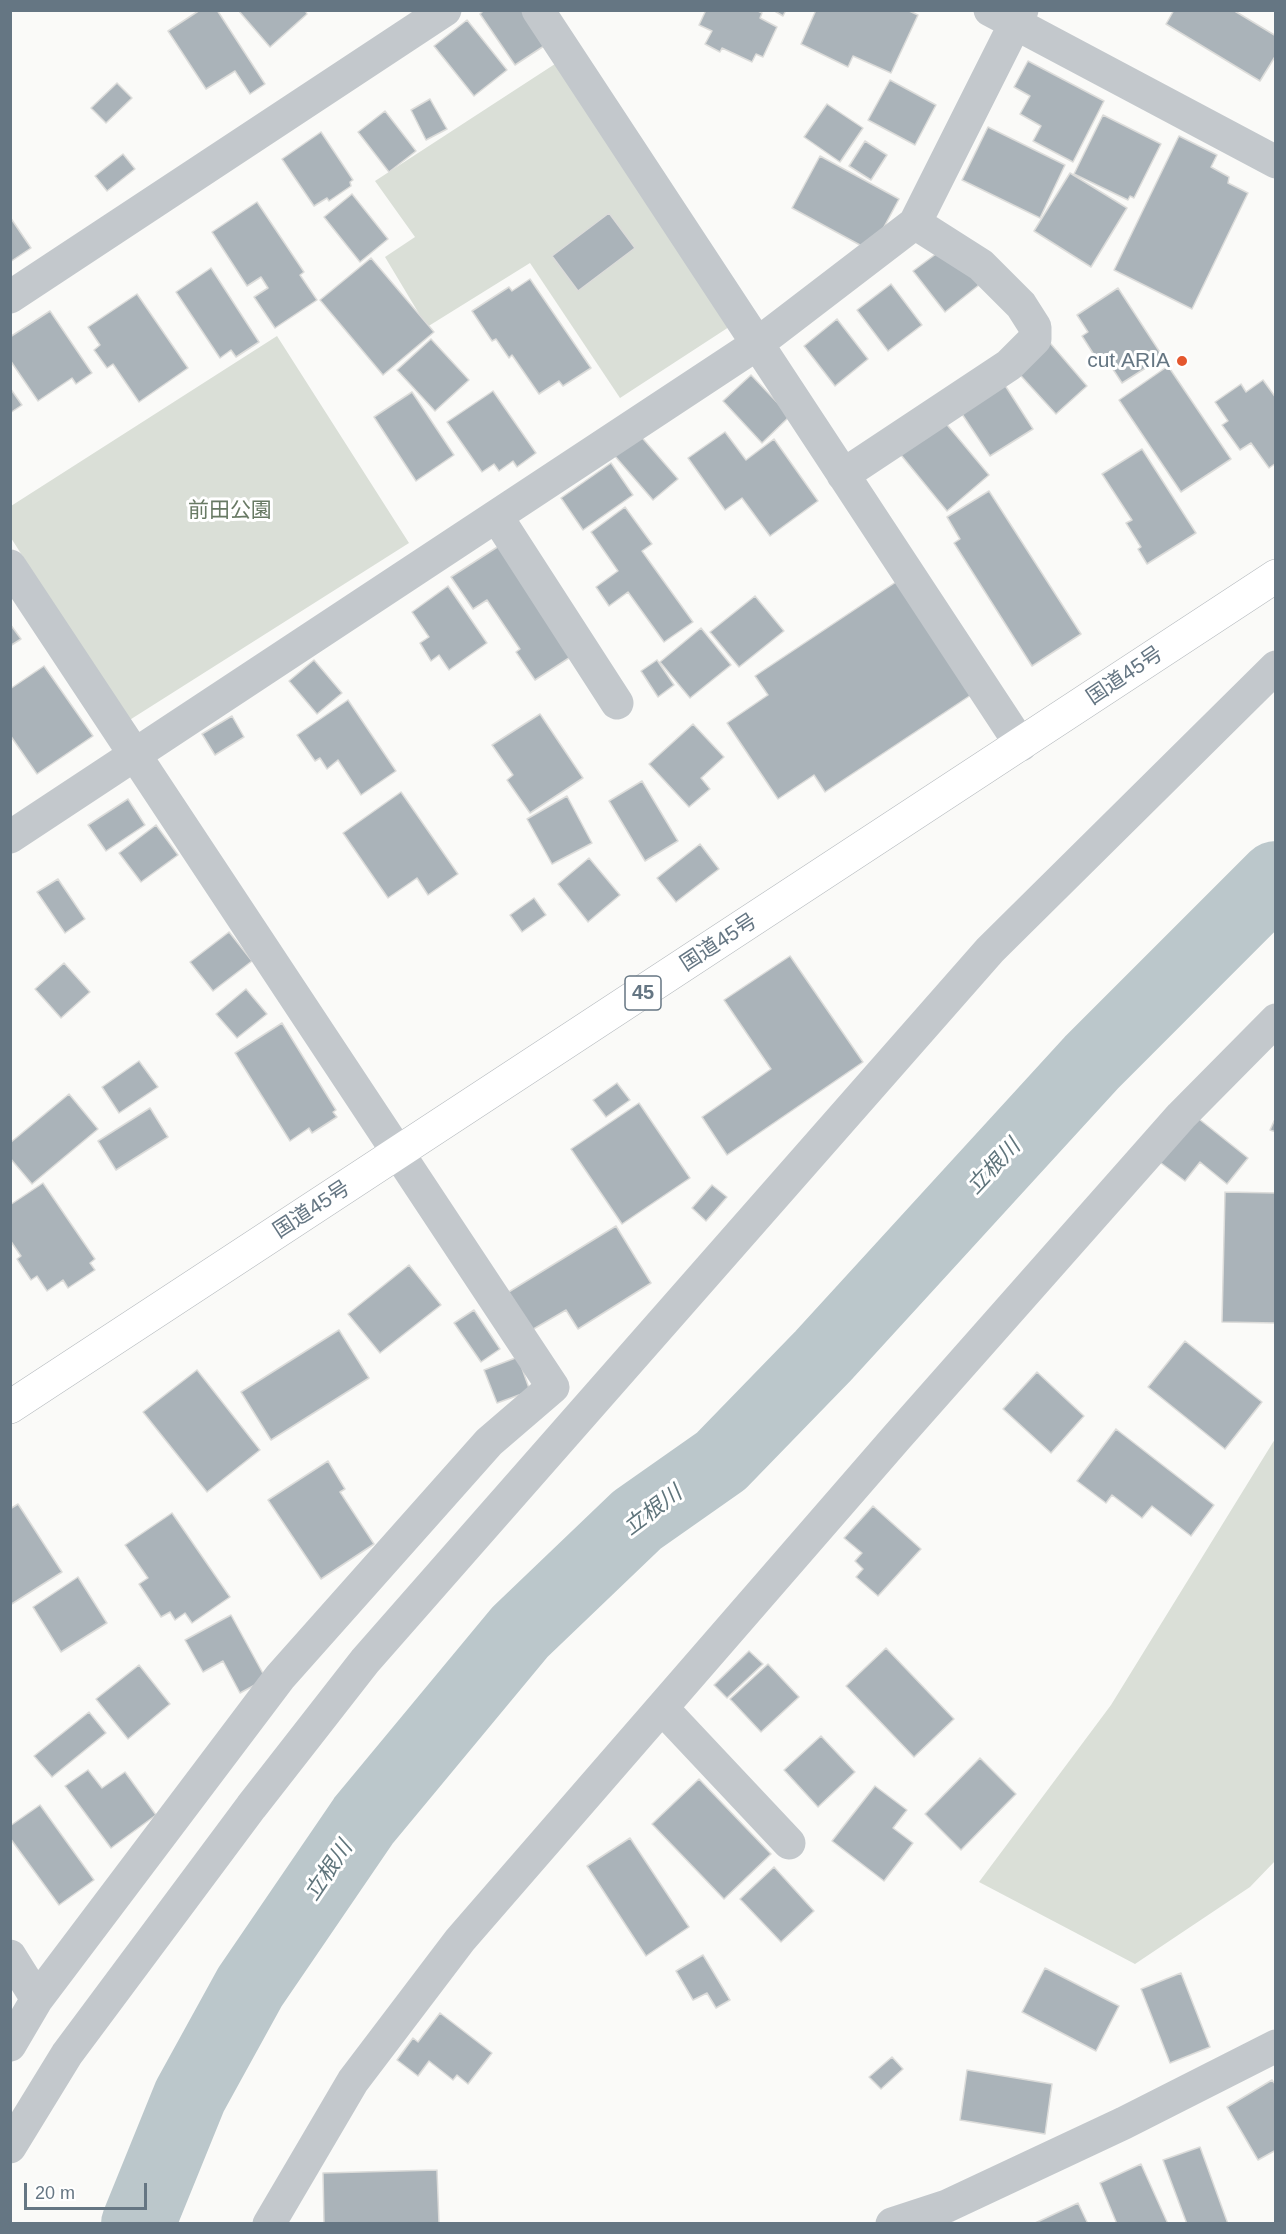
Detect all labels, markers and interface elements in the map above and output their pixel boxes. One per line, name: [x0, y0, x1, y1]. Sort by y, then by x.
place label: cut ARIA: [1087, 348, 1170, 374]
marker: cut ARIA: [1175, 354, 1189, 368]
park label: 前田公園: [188, 498, 272, 524]
street label: 国道45号: [1082, 641, 1168, 711]
street label: 国道45号: [676, 909, 762, 977]
road number: 45: [625, 976, 661, 1010]
water label: 立根川: [962, 1134, 1026, 1200]
street label: 国道45号: [269, 1176, 355, 1244]
water label: 立根川: [619, 1481, 687, 1541]
water label: 立根川: [300, 1836, 358, 1906]
scale bar: [27, 2171, 150, 2209]
text: 20 m: [35, 2183, 75, 2203]

